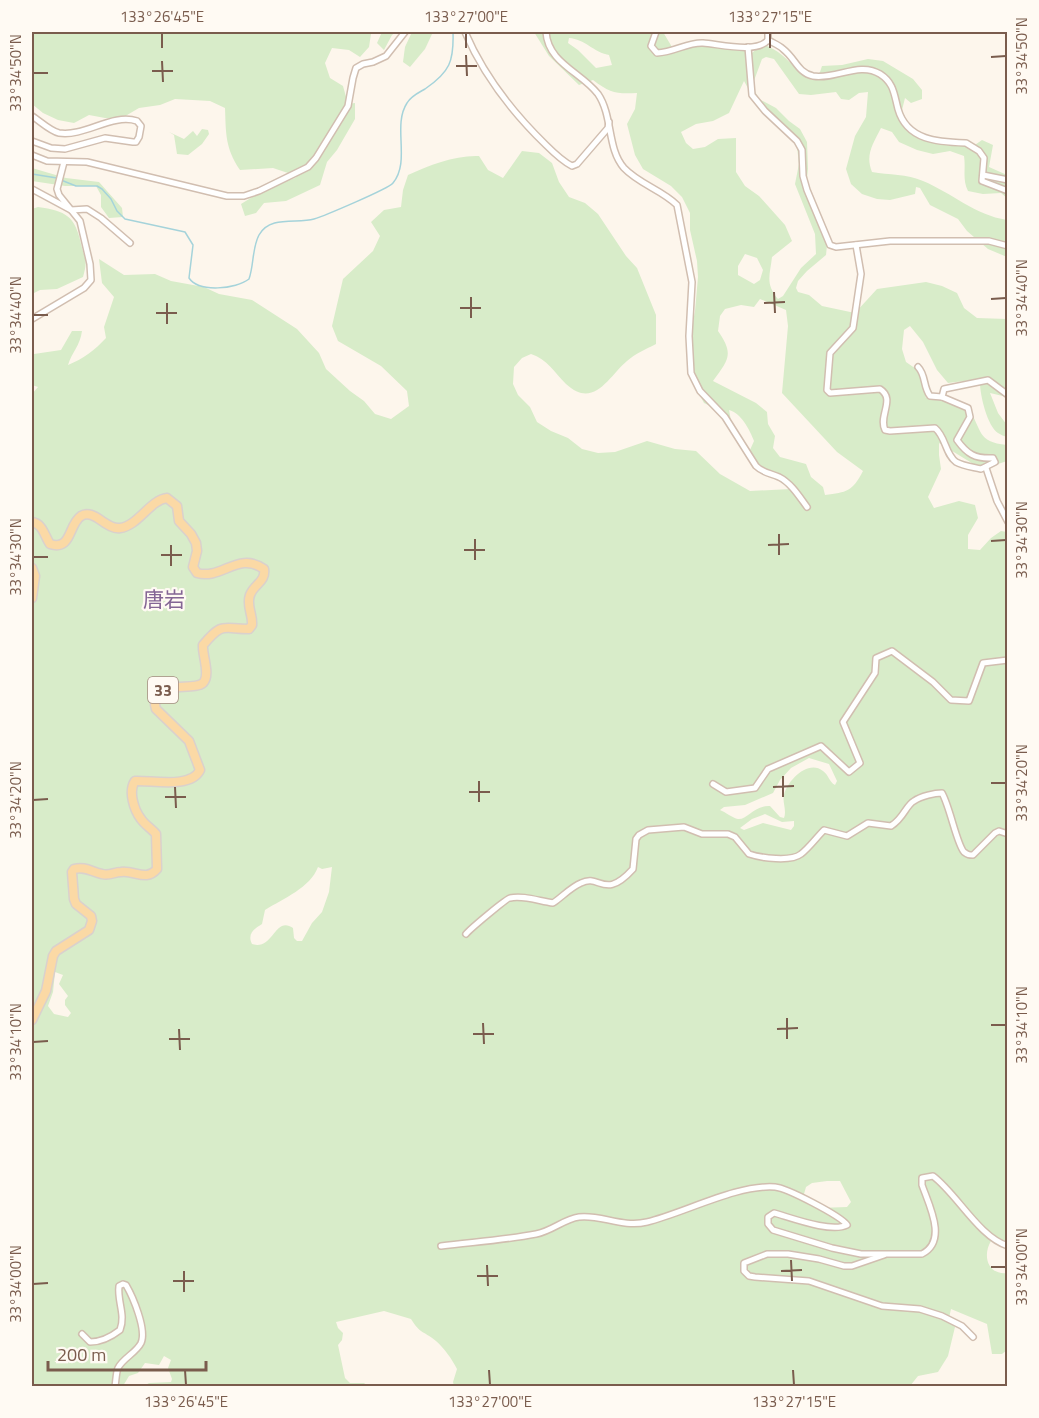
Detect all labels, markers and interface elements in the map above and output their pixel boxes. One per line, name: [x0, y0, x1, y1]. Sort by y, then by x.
text: 133°26'45"E: [120, 5, 204, 28]
text: 133°27'00"E: [424, 5, 508, 28]
text: 133°27'15"E: [728, 5, 812, 28]
text: 33°34'50"N: [1010, 17, 1033, 95]
text: 33°34'50"N: [4, 34, 27, 112]
text: 33°34'40"N: [1010, 259, 1033, 337]
text: 33°34'40"N: [4, 276, 27, 354]
text: 33°34'30"N: [1010, 501, 1033, 579]
text: 33°34'30"N: [4, 518, 27, 596]
district label: 唐岩: [143, 583, 185, 615]
road number: 33: [148, 677, 178, 703]
text: 33°34'20"N: [1010, 744, 1033, 822]
text: 33°34'20"N: [4, 761, 27, 839]
text: 33°34'10"N: [1010, 986, 1033, 1064]
text: 33°34'10"N: [4, 1003, 27, 1081]
text: 33°34'00"N: [1010, 1228, 1033, 1306]
text: 33°34'00"N: [4, 1245, 27, 1323]
scale bar: [48, 1334, 206, 1372]
text: 200 m: [57, 1341, 106, 1368]
text: 133°26'45"E: [144, 1390, 228, 1413]
text: 133°27'00"E: [448, 1390, 532, 1413]
text: 133°27'15"E: [752, 1390, 836, 1413]

